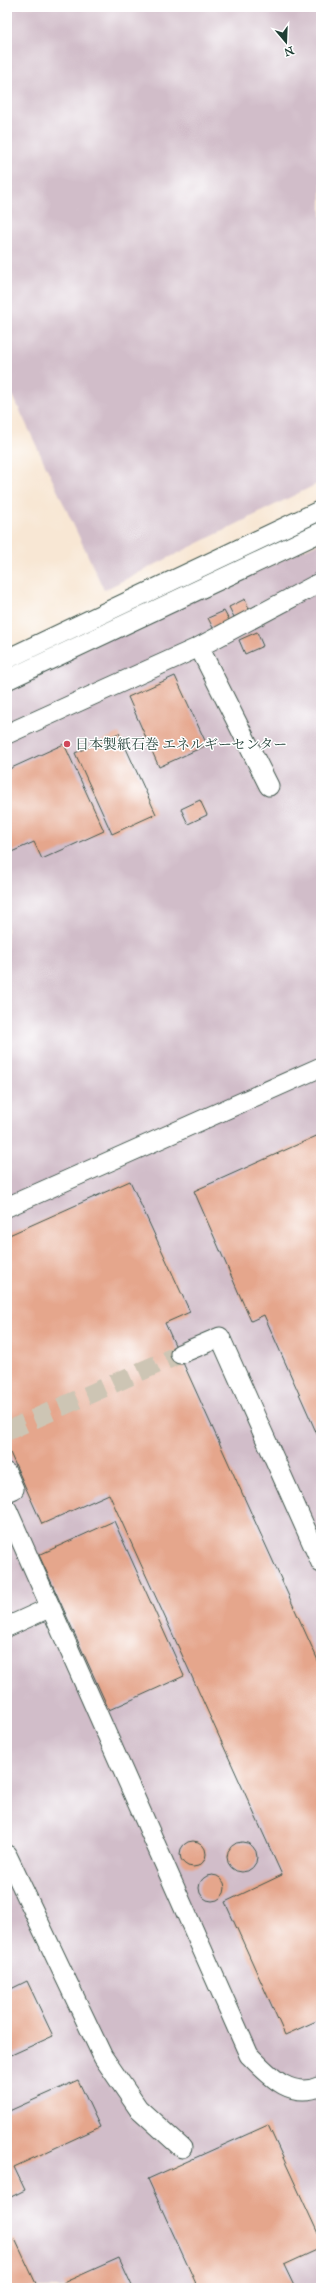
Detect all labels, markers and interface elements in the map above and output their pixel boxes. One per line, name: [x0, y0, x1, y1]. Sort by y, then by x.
north arrow: [266, 22, 306, 62]
text: N: [282, 43, 296, 59]
place label: 日本製紙石巻 エネルギーセンター: [75, 736, 287, 753]
marker: 日本製紙石巻 エネルギーセンター: [62, 739, 72, 749]

